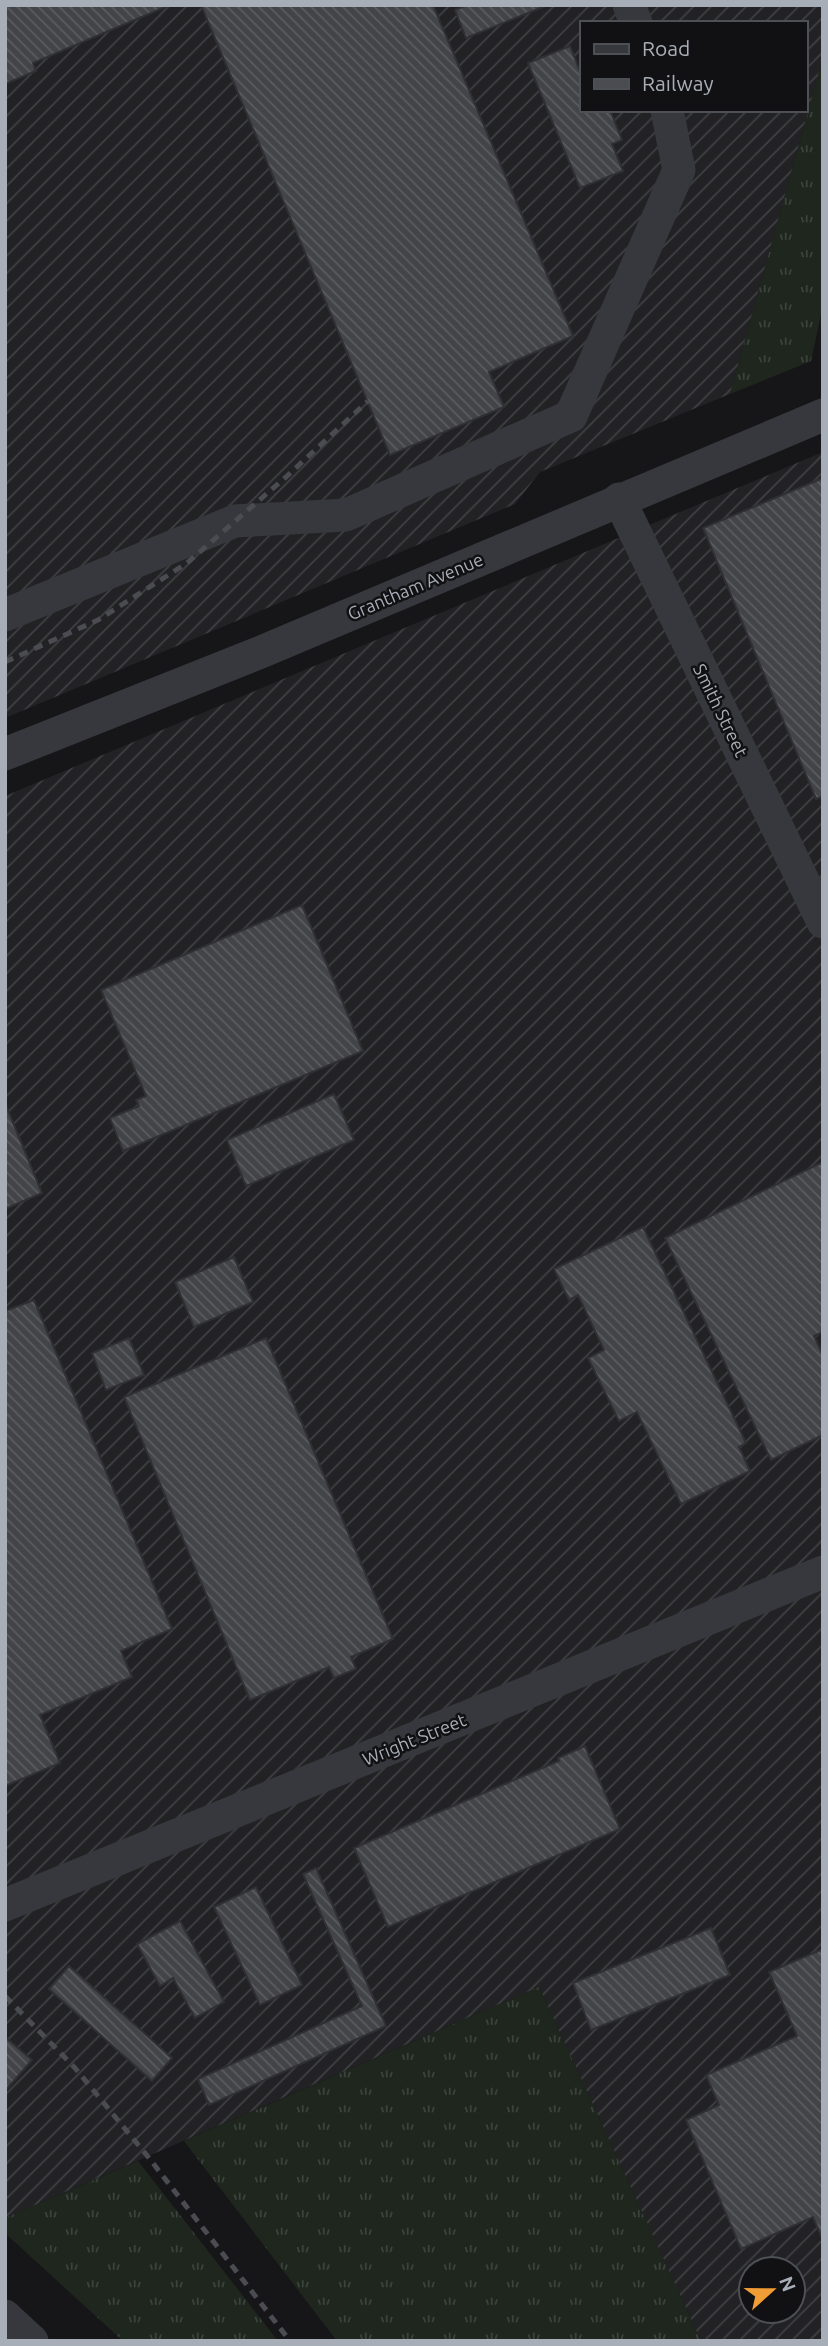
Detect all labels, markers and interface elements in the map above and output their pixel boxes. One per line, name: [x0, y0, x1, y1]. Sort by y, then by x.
legend: [580, 21, 807, 112]
text: Road: [642, 36, 690, 60]
text: Railway: [642, 71, 714, 95]
street label: Grantham Avenue: [344, 548, 486, 624]
street label: Smith Street: [690, 660, 752, 760]
street label: Wright Street: [359, 1709, 469, 1769]
north arrow: [737, 2255, 807, 2325]
text: N: [775, 2273, 801, 2294]

